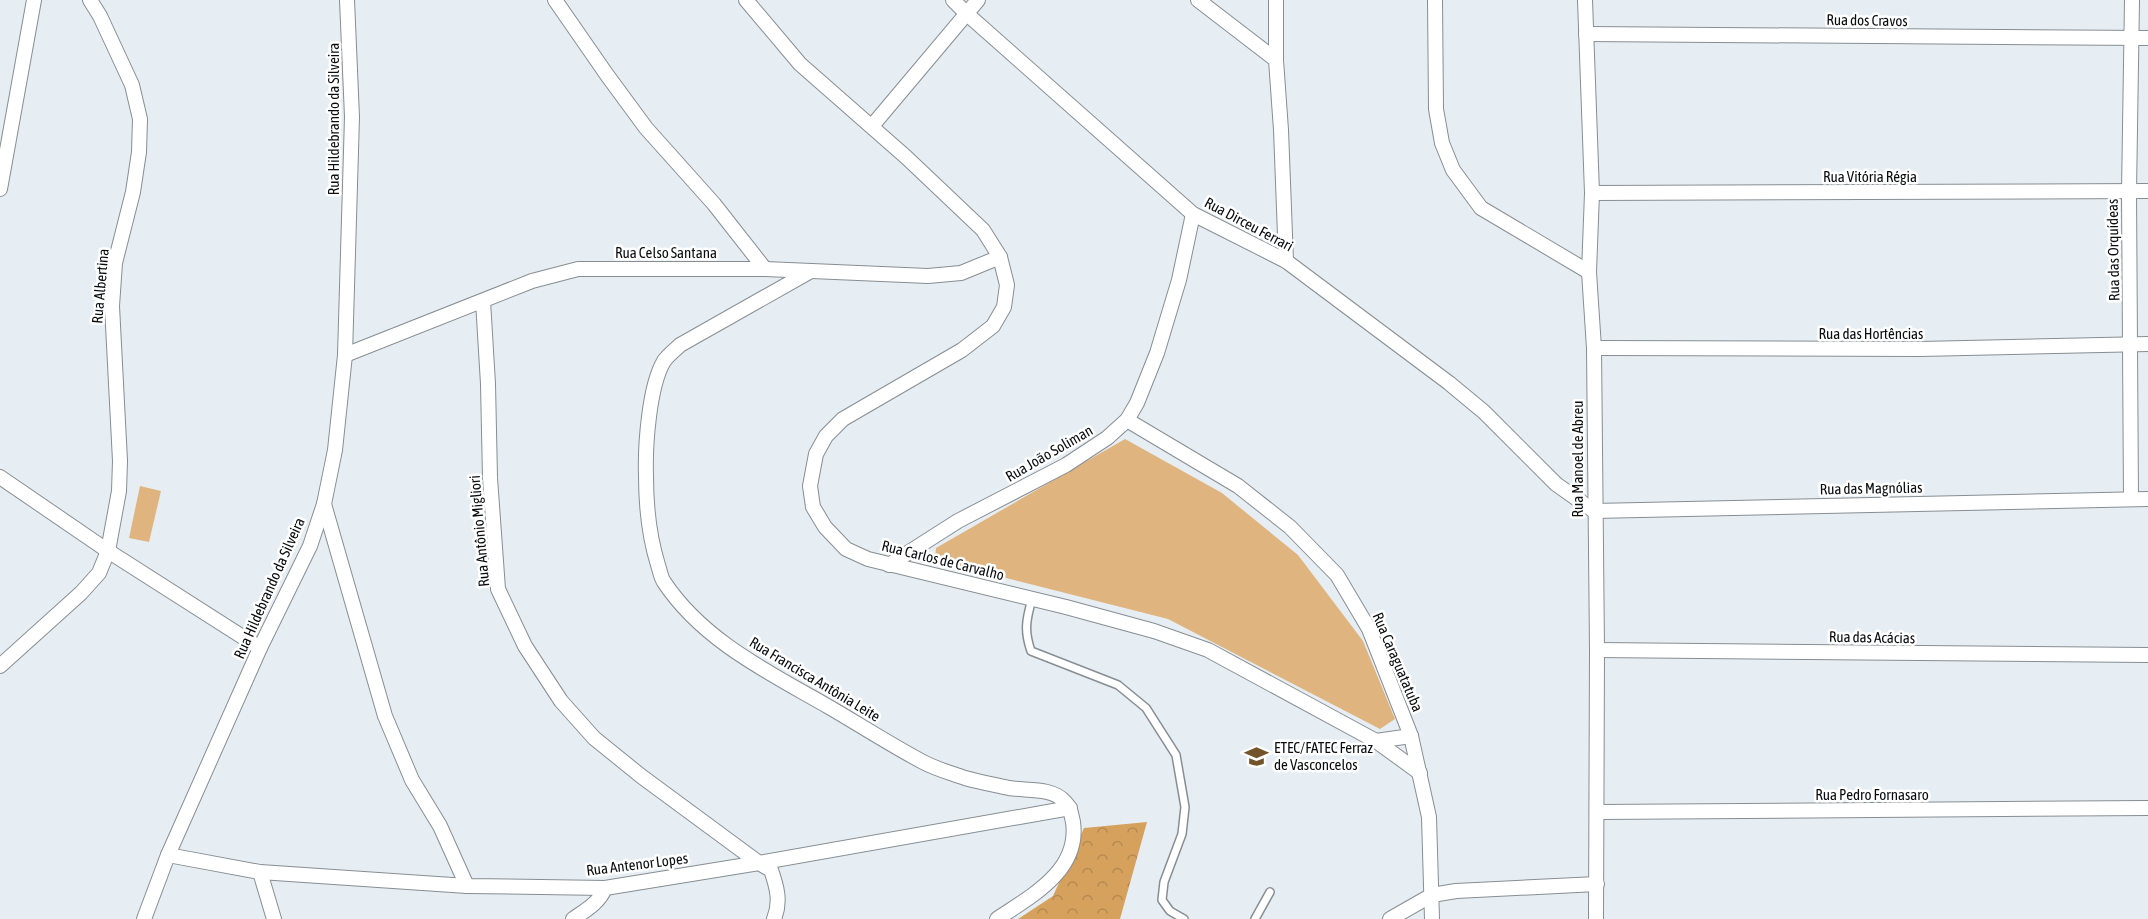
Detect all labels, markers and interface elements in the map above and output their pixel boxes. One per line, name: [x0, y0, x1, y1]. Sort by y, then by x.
street label: Rua dos Cravos: [1826, 11, 1908, 29]
street label: Rua Hildebrando da Silveira: [325, 43, 342, 195]
street label: Rua Vitória Régia: [1823, 168, 1917, 185]
street label: Rua Dirceu Ferrari: [1202, 194, 1296, 254]
street label: Rua das Orquídeas: [2104, 199, 2122, 301]
street label: Rua Celso Santana: [615, 244, 717, 261]
street label: Rua Albertina: [88, 248, 112, 324]
street label: Rua das Hortências: [1819, 325, 1923, 342]
street label: Rua Manoel de Abreu: [1569, 401, 1586, 517]
street label: Rua João Soliman: [1003, 421, 1095, 485]
street label: Rua Antônio Migliori: [466, 475, 492, 587]
street label: Rua das Magnólias: [1820, 479, 1922, 497]
street label: Rua Hildebrando da Silveira: [230, 515, 308, 661]
street label: Rua Carlos de Carvalho: [880, 537, 1006, 583]
street label: Rua Caraguatatuba: [1369, 610, 1427, 714]
street label: Rua das Acácias: [1829, 628, 1915, 646]
street label: Rua Francisca Antônia Leite: [747, 633, 884, 725]
place label: ETEC/FATEC Ferraz de Vasconcelos: [1274, 739, 1374, 773]
school or university icon: ETEC/FATEC Ferraz de Vasconcelos: [1243, 743, 1269, 769]
street label: Rua Pedro Fornasaro: [1815, 786, 1929, 803]
street label: Rua Antenor Lopes: [585, 849, 689, 879]

